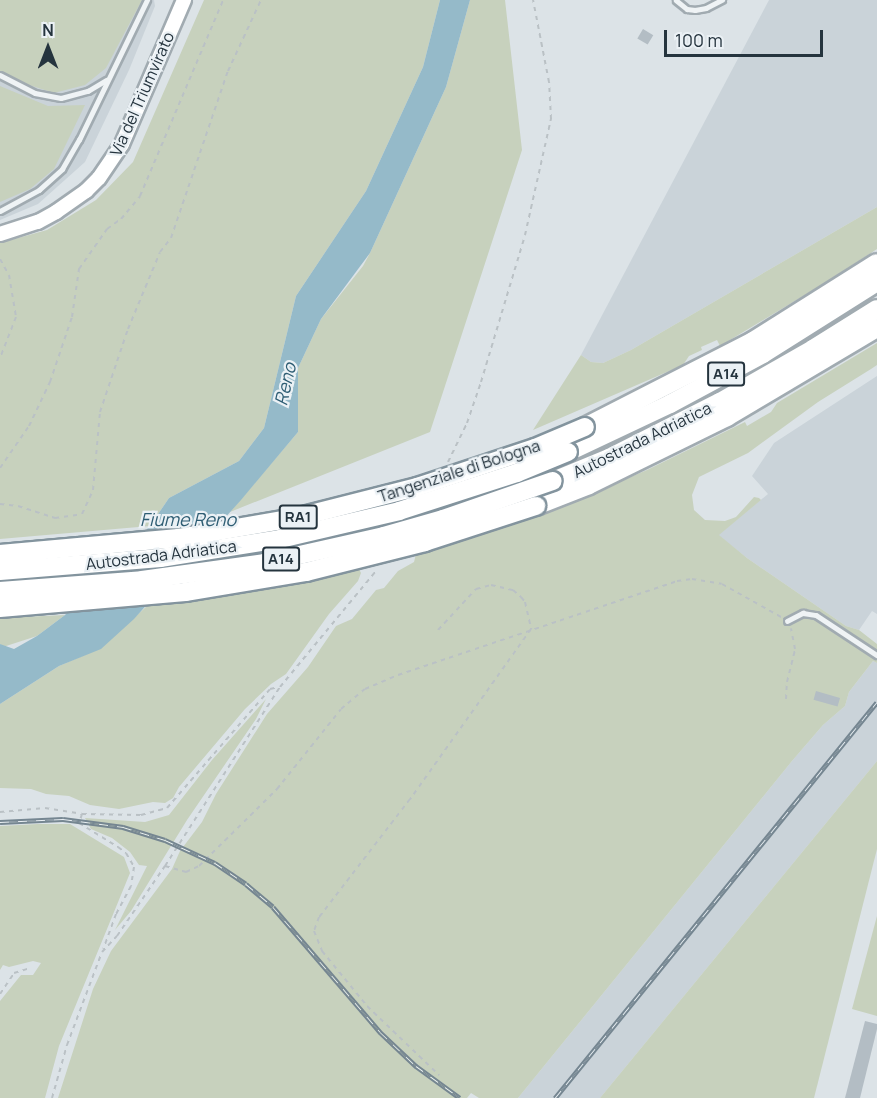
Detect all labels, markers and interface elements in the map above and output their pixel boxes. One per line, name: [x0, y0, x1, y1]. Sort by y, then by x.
north arrow: [18, 18, 78, 78]
scale bar: [667, 18, 826, 56]
text: N: [42, 19, 54, 41]
text: 100 m: [675, 28, 723, 52]
street label: Via del Triumvirato: [106, 29, 178, 159]
water label: Reno: [270, 361, 300, 407]
road number: A14: [706, 362, 746, 386]
street label: Autostrada Adriatica: [570, 398, 714, 482]
street label: Tangenziale di Bologna: [376, 436, 542, 506]
road number: RA1: [278, 505, 318, 529]
water label: Fiume Reno: [140, 508, 236, 530]
street label: Autostrada Adriatica: [85, 536, 237, 574]
road number: A14: [262, 547, 300, 571]

